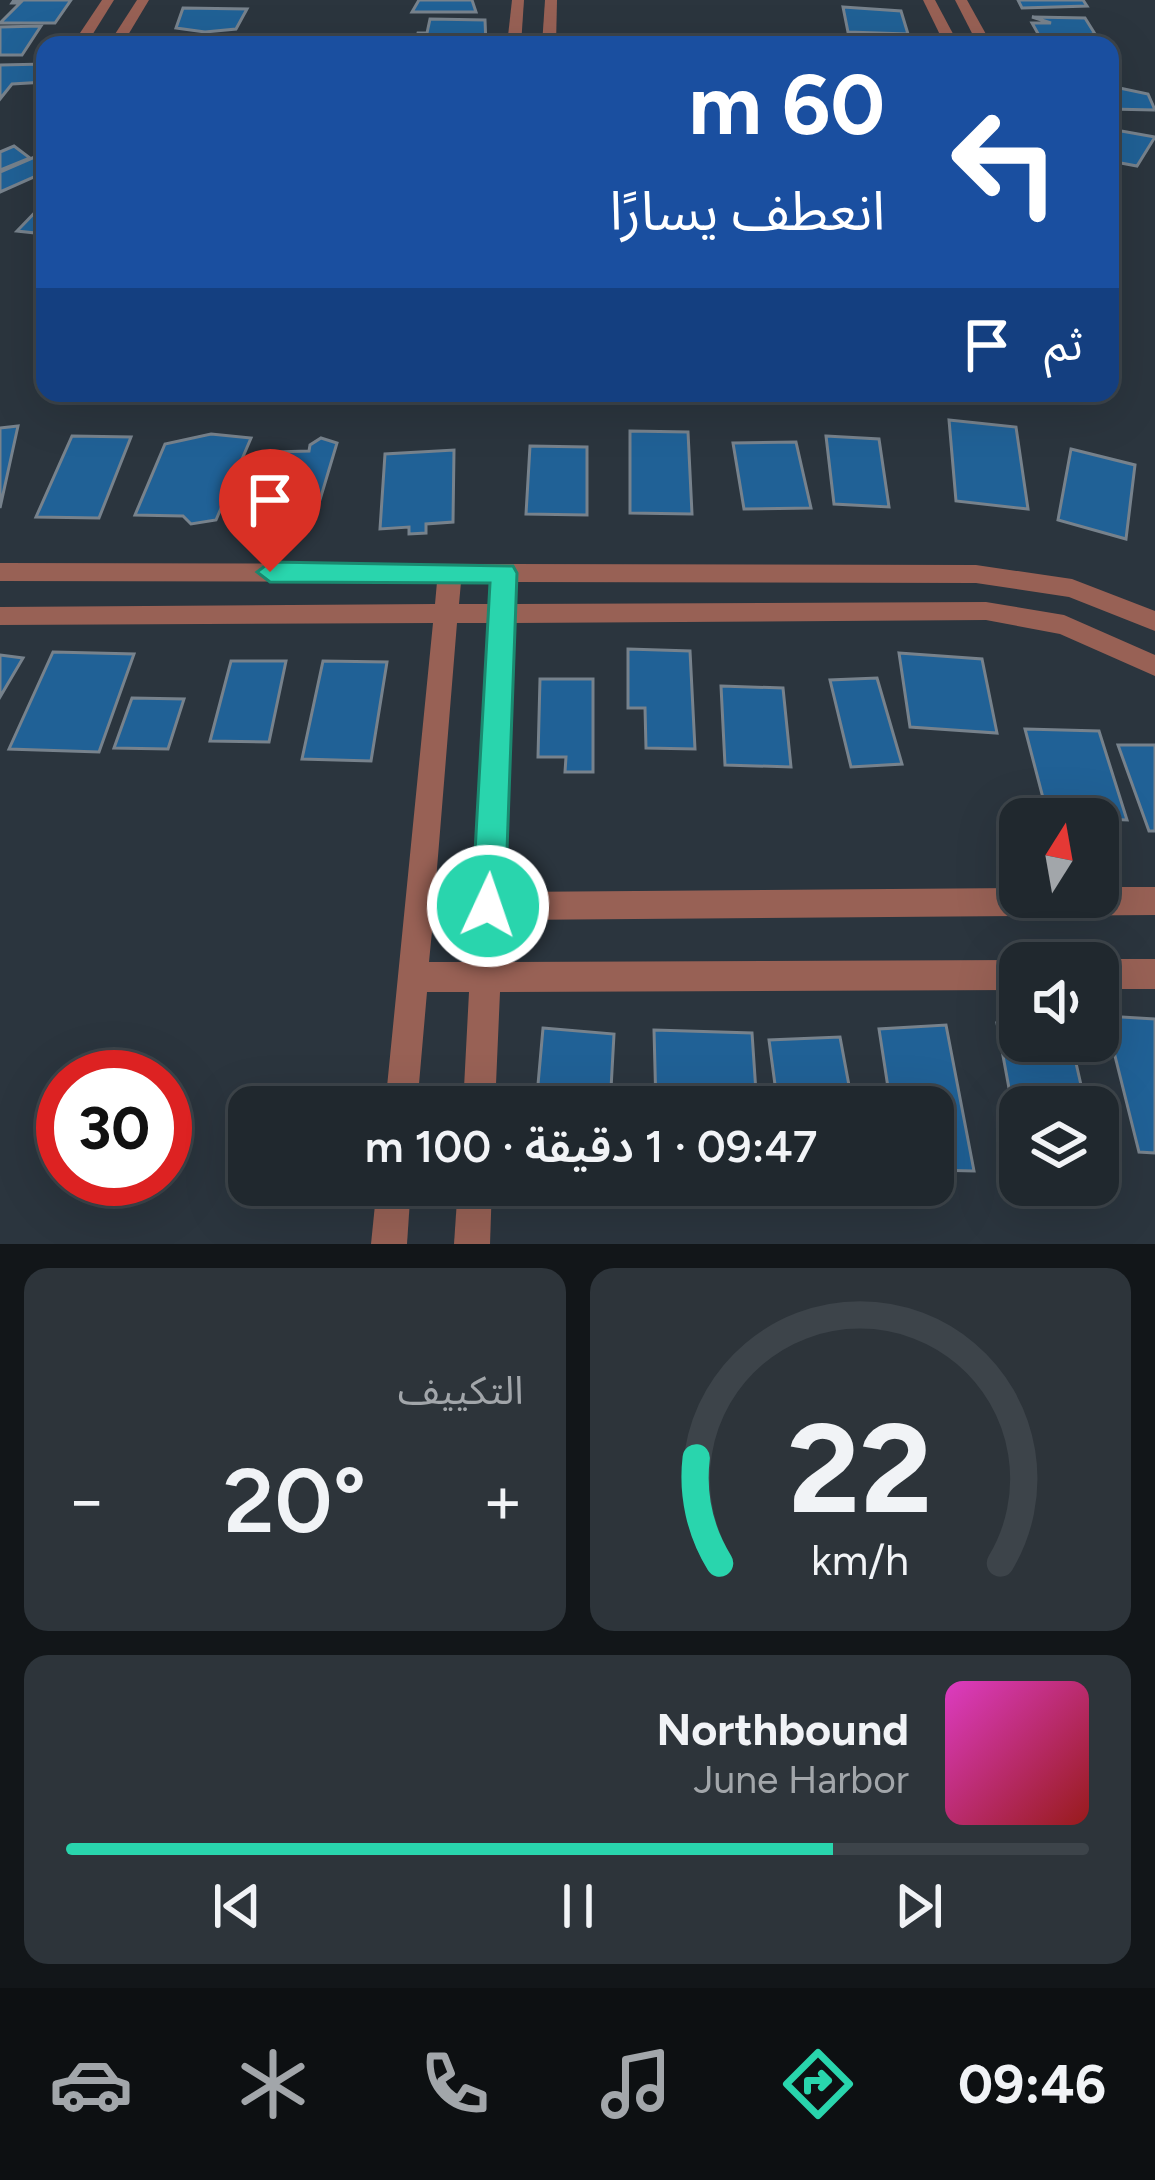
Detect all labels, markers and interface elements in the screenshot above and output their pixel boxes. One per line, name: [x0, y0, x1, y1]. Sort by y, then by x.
text: 60 m: [689, 54, 885, 155]
icon: left: [927, 84, 1083, 240]
text: انعطف يسارًا: [609, 179, 885, 244]
icon: arrive: [954, 312, 1020, 378]
text: ثم: [1044, 317, 1083, 371]
pin: [219, 449, 321, 572]
icon: arrive: [237, 467, 303, 533]
north arrow: [999, 798, 1119, 918]
map controls: [999, 798, 1119, 1206]
position arrow: [425, 843, 551, 969]
button: sound: [999, 942, 1119, 1062]
speed limit sign: 30: [36, 1050, 192, 1206]
button: layers: [999, 1086, 1119, 1206]
text: 09:47 · 1 دقيقة · 100 m: [365, 1119, 817, 1173]
text: التكييف: [398, 1367, 524, 1414]
text: 22: [788, 1393, 933, 1543]
text: 20°: [223, 1446, 366, 1555]
text: −: [66, 1460, 107, 1540]
text: +: [482, 1460, 523, 1540]
text: km/h: [811, 1533, 909, 1585]
text: Northbound: [656, 1702, 909, 1756]
text: June Harbor: [693, 1756, 909, 1803]
icon: previous: [204, 1873, 270, 1939]
icon: pause: [545, 1873, 611, 1939]
icon: next: [886, 1873, 952, 1939]
icon: car: [49, 2042, 133, 2126]
icon: climate: [231, 2042, 315, 2126]
icon: phone: [413, 2042, 497, 2126]
icon: music: [594, 2042, 678, 2126]
icon: directions: [776, 2042, 860, 2126]
text: 09:46: [958, 2052, 1106, 2117]

